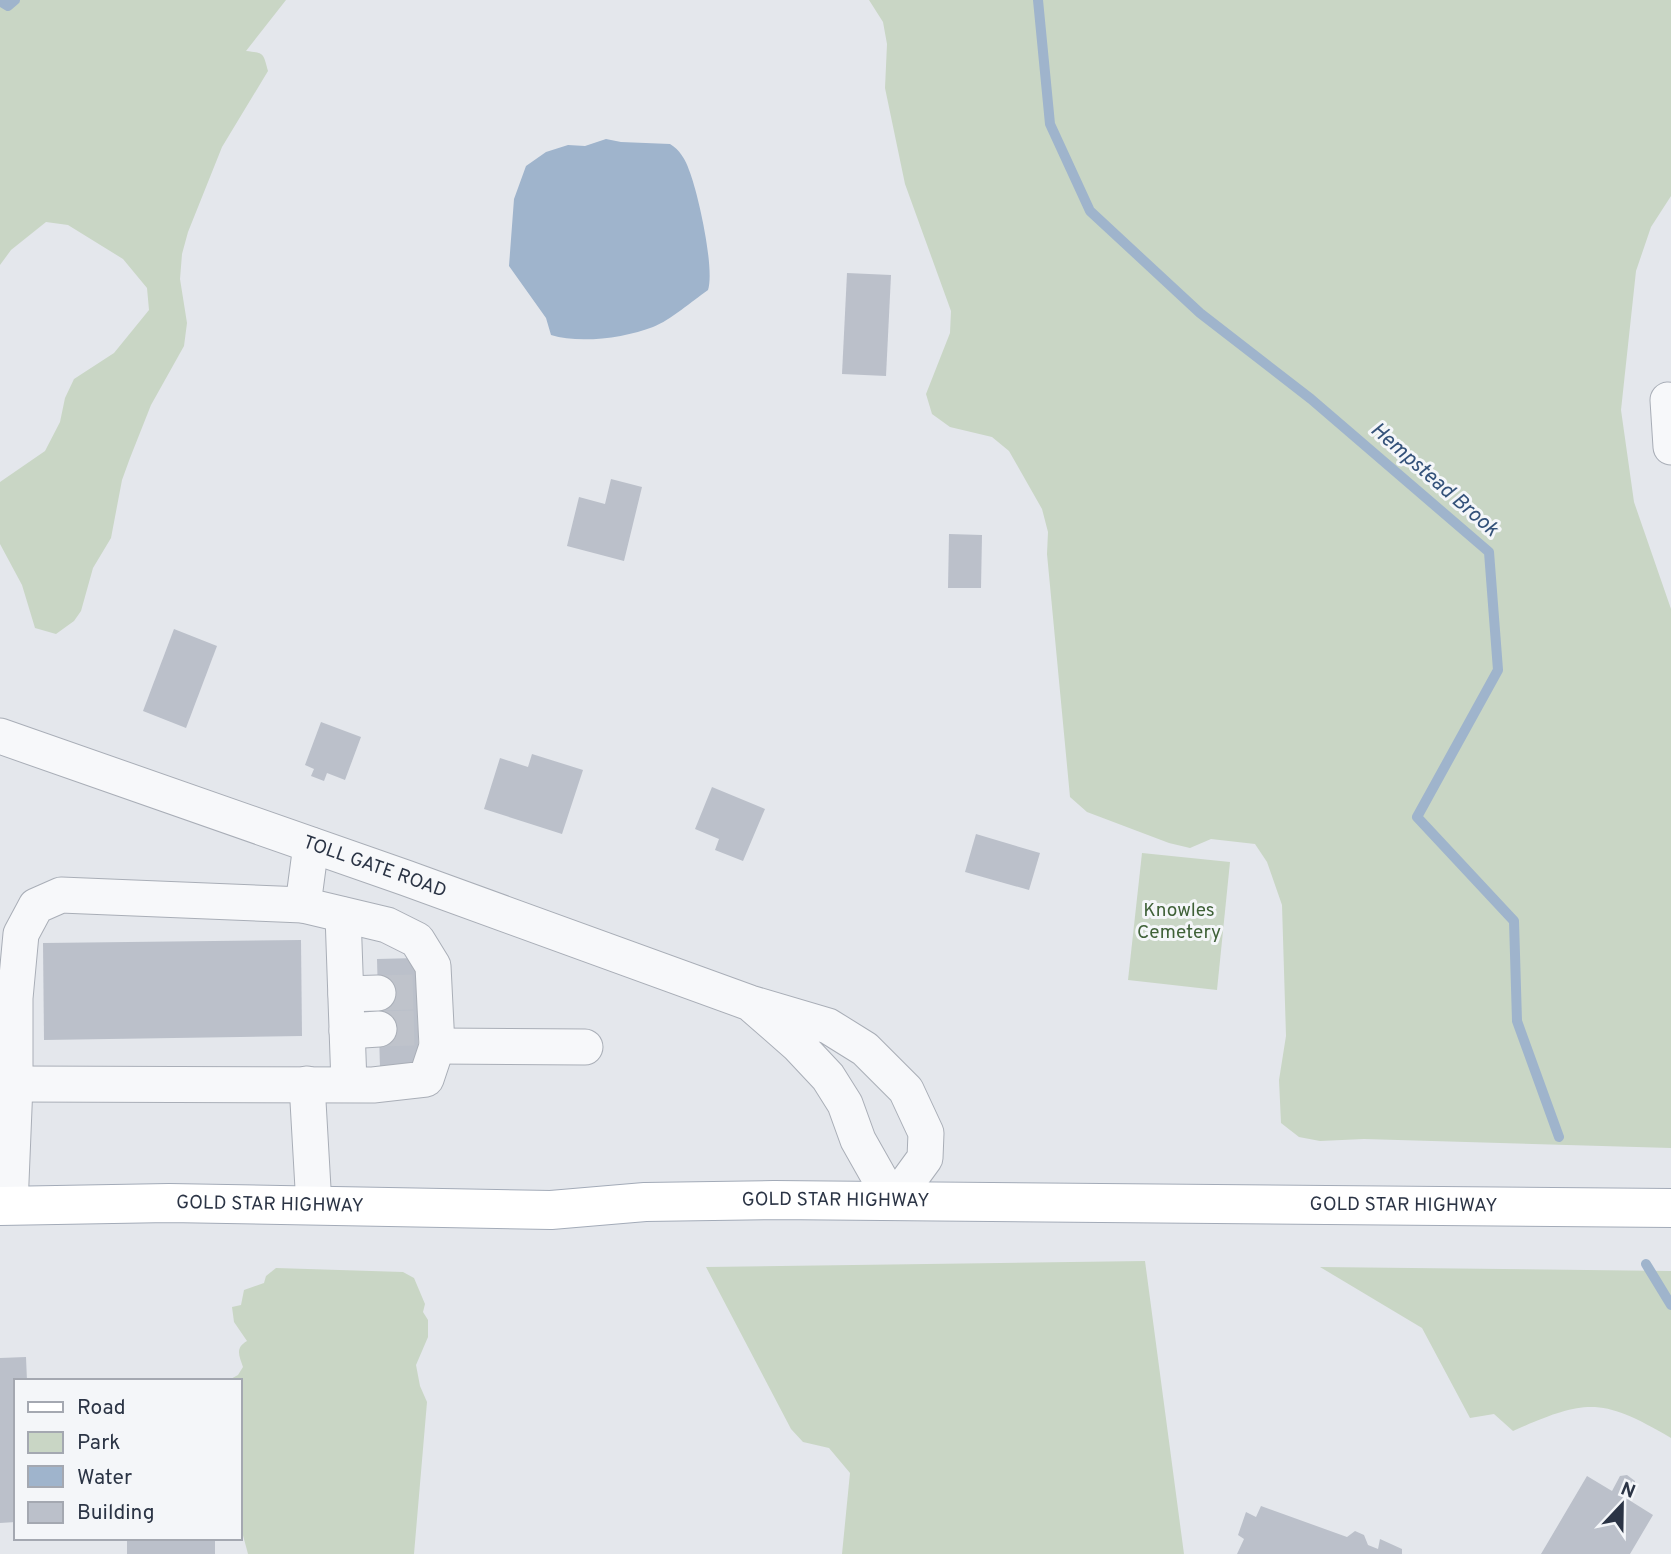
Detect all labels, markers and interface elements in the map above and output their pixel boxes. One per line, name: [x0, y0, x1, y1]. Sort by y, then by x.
water label: Hempstead Brook: [1364, 417, 1504, 543]
street label: TOLL GATE ROAD: [300, 831, 450, 904]
park label: Knowles Cemetery: [1137, 899, 1221, 945]
street label: GOLD STAR HIGHWAY: [741, 1188, 930, 1213]
street label: GOLD STAR HIGHWAY: [176, 1191, 364, 1219]
street label: GOLD STAR HIGHWAY: [1310, 1193, 1498, 1218]
legend: [14, 1379, 242, 1540]
text: Road: [77, 1395, 126, 1422]
text: Park: [77, 1430, 120, 1457]
text: Water: [77, 1465, 132, 1492]
north arrow: [1587, 1470, 1657, 1540]
text: N: [1617, 1477, 1638, 1505]
text: Building: [77, 1500, 155, 1527]

